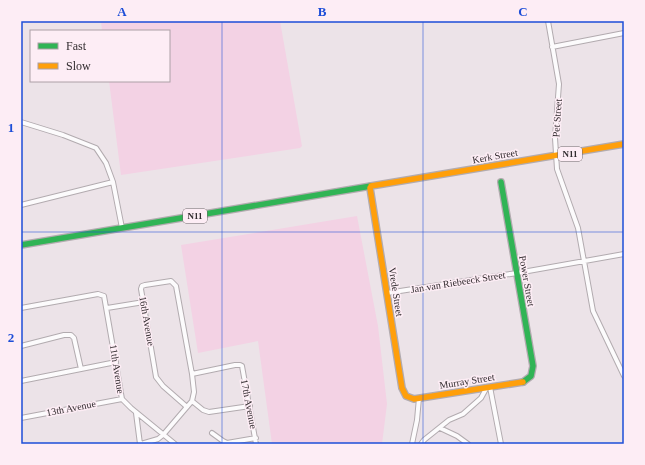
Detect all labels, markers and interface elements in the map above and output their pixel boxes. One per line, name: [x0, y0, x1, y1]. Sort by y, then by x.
text: A: [117, 4, 127, 19]
text: B: [318, 4, 327, 19]
text: C: [518, 4, 528, 19]
legend: [30, 30, 170, 82]
text: Fast: [66, 39, 87, 53]
text: Slow: [66, 59, 91, 73]
street label: Pet Street: [550, 98, 564, 138]
text: 1: [8, 120, 14, 135]
street label: Kerk Street: [471, 147, 519, 165]
road number: N11: [558, 147, 582, 161]
road number: N11: [183, 209, 207, 223]
street label: Power Street: [517, 255, 537, 307]
street label: Vrede Street: [387, 267, 405, 318]
street label: Jan van Riebeeck Street: [410, 269, 506, 295]
street label: 16th Avenue: [137, 295, 157, 347]
text: 2: [8, 330, 14, 345]
street label: 11th Avenue: [108, 344, 126, 395]
street label: Murray Street: [439, 371, 496, 391]
street label: 17th Avenue: [239, 378, 259, 430]
street label: 13th Avenue: [45, 398, 97, 418]

